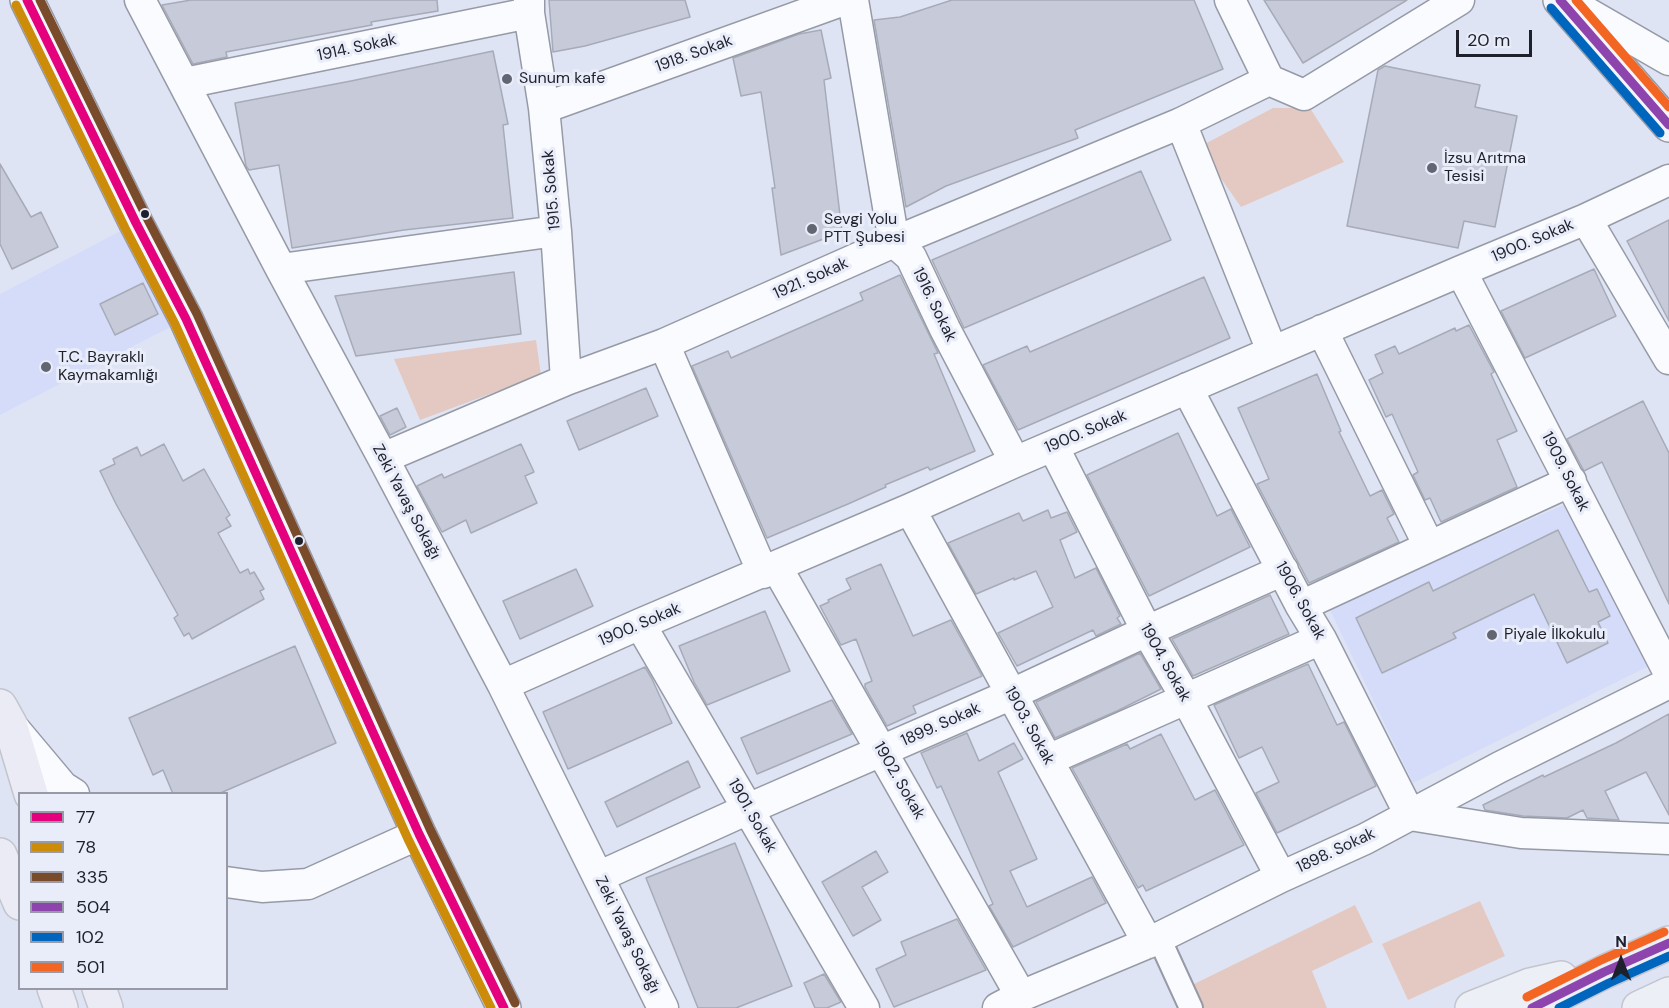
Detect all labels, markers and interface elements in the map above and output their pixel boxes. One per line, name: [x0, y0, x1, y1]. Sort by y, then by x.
scale bar: [1459, 18, 1536, 56]
text: 20 m: [1467, 28, 1510, 52]
street label: 1914. Sokak: [316, 30, 398, 66]
street label: 1918. Sokak: [653, 31, 735, 77]
place label: Sunum kafe: [519, 69, 605, 89]
marker: Sunum kafe: [500, 72, 514, 86]
street label: 1915. Sokak: [539, 149, 565, 231]
place label: İzsu Arıtma Tesisi: [1444, 149, 1526, 187]
marker: İzsu Arıtma Tesisi: [1425, 161, 1439, 175]
unlabelled marker: [139, 208, 151, 220]
place label: Sevgi Yolu PTT Şubesi: [824, 210, 905, 248]
street label: 1900. Sokak: [1489, 215, 1577, 267]
marker: Sevgi Yolu PTT Şubesi: [805, 222, 819, 236]
street label: 1921. Sokak: [771, 254, 851, 304]
street label: 1916. Sokak: [908, 265, 960, 345]
place label: T.C. Bayraklı Kaymakamlığı: [58, 348, 158, 386]
marker: T.C. Bayraklı Kaymakamlığı: [39, 360, 53, 374]
street label: 1900. Sokak: [1042, 406, 1130, 458]
street label: 1909. Sokak: [1537, 429, 1593, 515]
street label: Zeki Yavaş Sokağı: [368, 441, 444, 563]
unlabelled marker: [293, 535, 305, 547]
street label: 1906. Sokak: [1271, 559, 1329, 643]
street label: 1900. Sokak: [596, 599, 684, 651]
street label: 1904. Sokak: [1136, 620, 1194, 706]
place label: Piyale İlkokulu: [1504, 625, 1605, 645]
marker: Piyale İlkokulu: [1485, 628, 1499, 642]
street label: 1903. Sokak: [1000, 684, 1058, 768]
street label: 1899. Sokak: [898, 699, 984, 751]
street label: 1902. Sokak: [869, 739, 929, 823]
street label: 1901. Sokak: [723, 776, 781, 856]
legend: [18, 792, 228, 990]
text: 77: [76, 805, 95, 829]
street label: 1898. Sokak: [1294, 824, 1378, 878]
text: 78: [76, 835, 96, 859]
text: 335: [76, 865, 108, 889]
street label: Zeki Yavaş Sokağı: [590, 874, 664, 996]
text: 504: [76, 895, 110, 919]
text: 102: [76, 925, 104, 949]
north arrow: [1591, 930, 1651, 990]
text: N: [1615, 931, 1627, 952]
text: 501: [76, 955, 105, 979]

